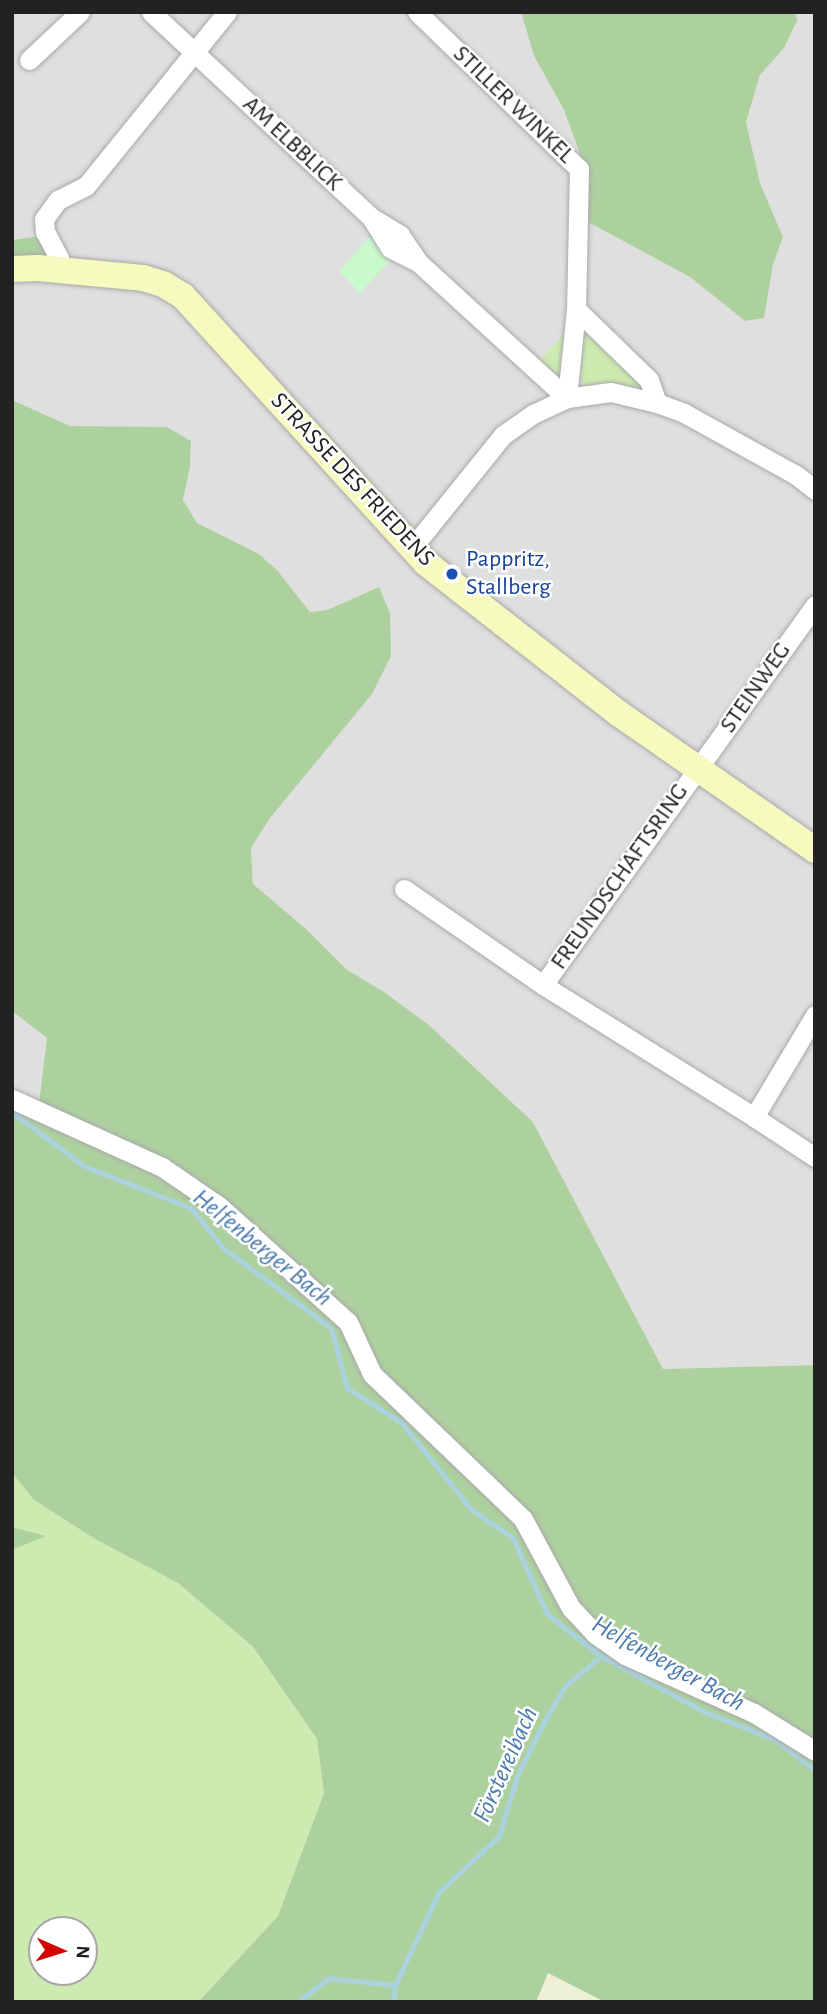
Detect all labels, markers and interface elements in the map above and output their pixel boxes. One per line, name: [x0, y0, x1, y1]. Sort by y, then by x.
street label: STILLER WINKEL: [447, 40, 579, 170]
street label: AM ELBBLICK: [236, 91, 348, 197]
street label: STRASSE DES FRIEDENS: [264, 387, 440, 573]
place label: Pappritz, Stallberg: [466, 546, 551, 602]
marker: Pappritz, Stallberg: [444, 566, 460, 582]
street label: STEINWEG: [714, 637, 798, 739]
street label: FREUNDSCHAFTSRING: [545, 779, 695, 975]
water label: Helfenberger Bach: [186, 1182, 338, 1314]
water label: Helfenberger Bach: [586, 1609, 750, 1719]
water label: Förstereibach: [467, 1702, 545, 1828]
north arrow: [28, 1916, 98, 1986]
text: N: [73, 1945, 92, 1959]

